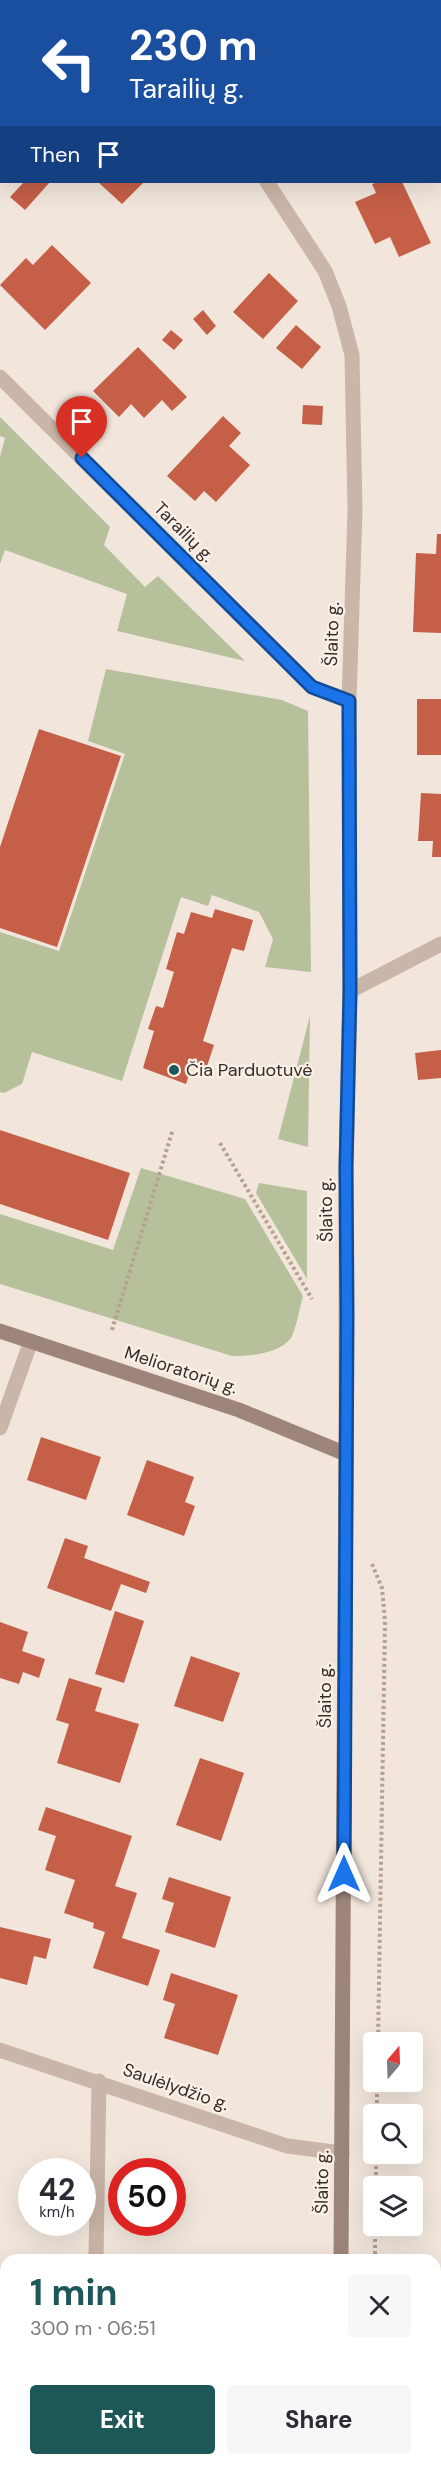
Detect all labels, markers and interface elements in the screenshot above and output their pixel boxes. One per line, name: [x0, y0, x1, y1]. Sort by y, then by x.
text: 230 m: [129, 18, 258, 73]
icon: left: [30, 24, 108, 102]
text: Tarailių g.: [129, 71, 244, 106]
icon: arrive: [92, 138, 125, 171]
text: Then: [30, 140, 80, 169]
pin: [56, 396, 107, 458]
icon: arrive: [65, 405, 98, 438]
street label: Tarailių g.: [149, 497, 219, 567]
street label: Šlaito g.: [319, 601, 345, 667]
place label: Čia Parduotuvė: [186, 1058, 313, 1082]
marker: Čia Parduotuvė: [167, 1063, 181, 1077]
street label: Šlaito g.: [313, 1178, 339, 1242]
street label: Melioratorių g.: [121, 1340, 241, 1400]
street label: Šlaito g.: [313, 1664, 337, 1728]
position arrow: [312, 1842, 376, 1906]
north arrow: [363, 2032, 423, 2092]
map controls: [363, 2032, 423, 2236]
street label: Saulėlydžio g.: [120, 2058, 232, 2116]
button: search: [363, 2104, 423, 2164]
street label: Šlaito g.: [309, 2150, 335, 2214]
speed limit sign: 50: [108, 2158, 186, 2236]
text: 42: [39, 2170, 75, 2209]
button: layers: [363, 2176, 423, 2236]
text: km/h: [39, 2202, 75, 2222]
text: 1 min: [30, 2269, 118, 2316]
button: close: [348, 2274, 411, 2337]
text: 300 m · 06:51: [30, 2315, 156, 2341]
button: Exit: [30, 2385, 215, 2454]
button: Share: [227, 2385, 411, 2454]

